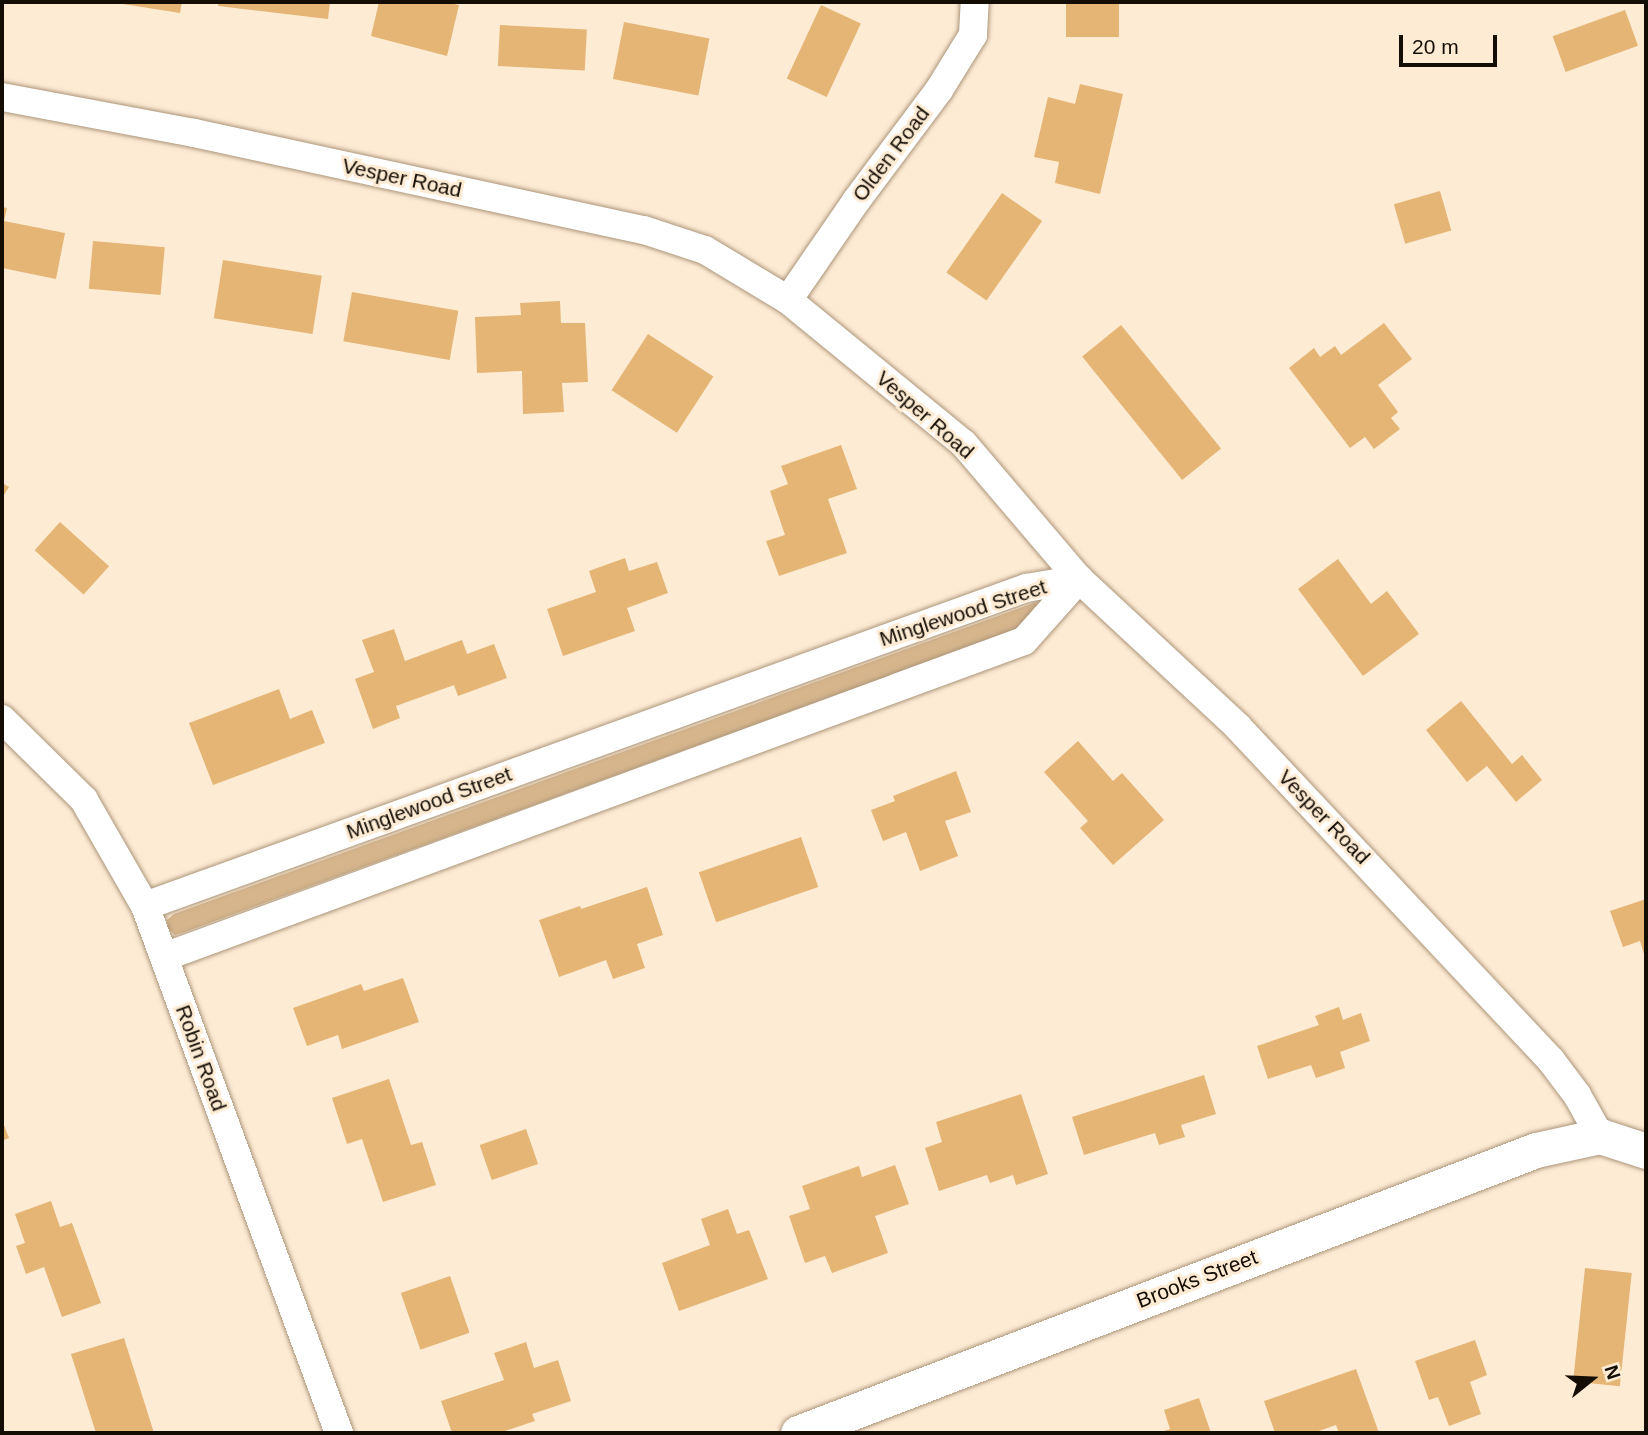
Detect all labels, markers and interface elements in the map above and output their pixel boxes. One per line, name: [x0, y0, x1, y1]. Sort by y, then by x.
scale bar: [1403, 21, 1501, 65]
text: 20 m: [1412, 35, 1459, 58]
street label: Olden Road: [847, 102, 935, 206]
street label: Vesper Road: [340, 153, 464, 203]
street label: Vesper Road: [871, 366, 979, 464]
street label: Minglewood Street: [876, 574, 1050, 652]
street label: Minglewood Street: [343, 761, 515, 845]
street label: Vesper Road: [1273, 765, 1375, 869]
street label: Robin Road: [170, 1002, 232, 1114]
street label: Brooks Street: [1133, 1244, 1261, 1314]
north arrow: [1557, 1344, 1627, 1414]
text: N: [1600, 1363, 1625, 1382]

